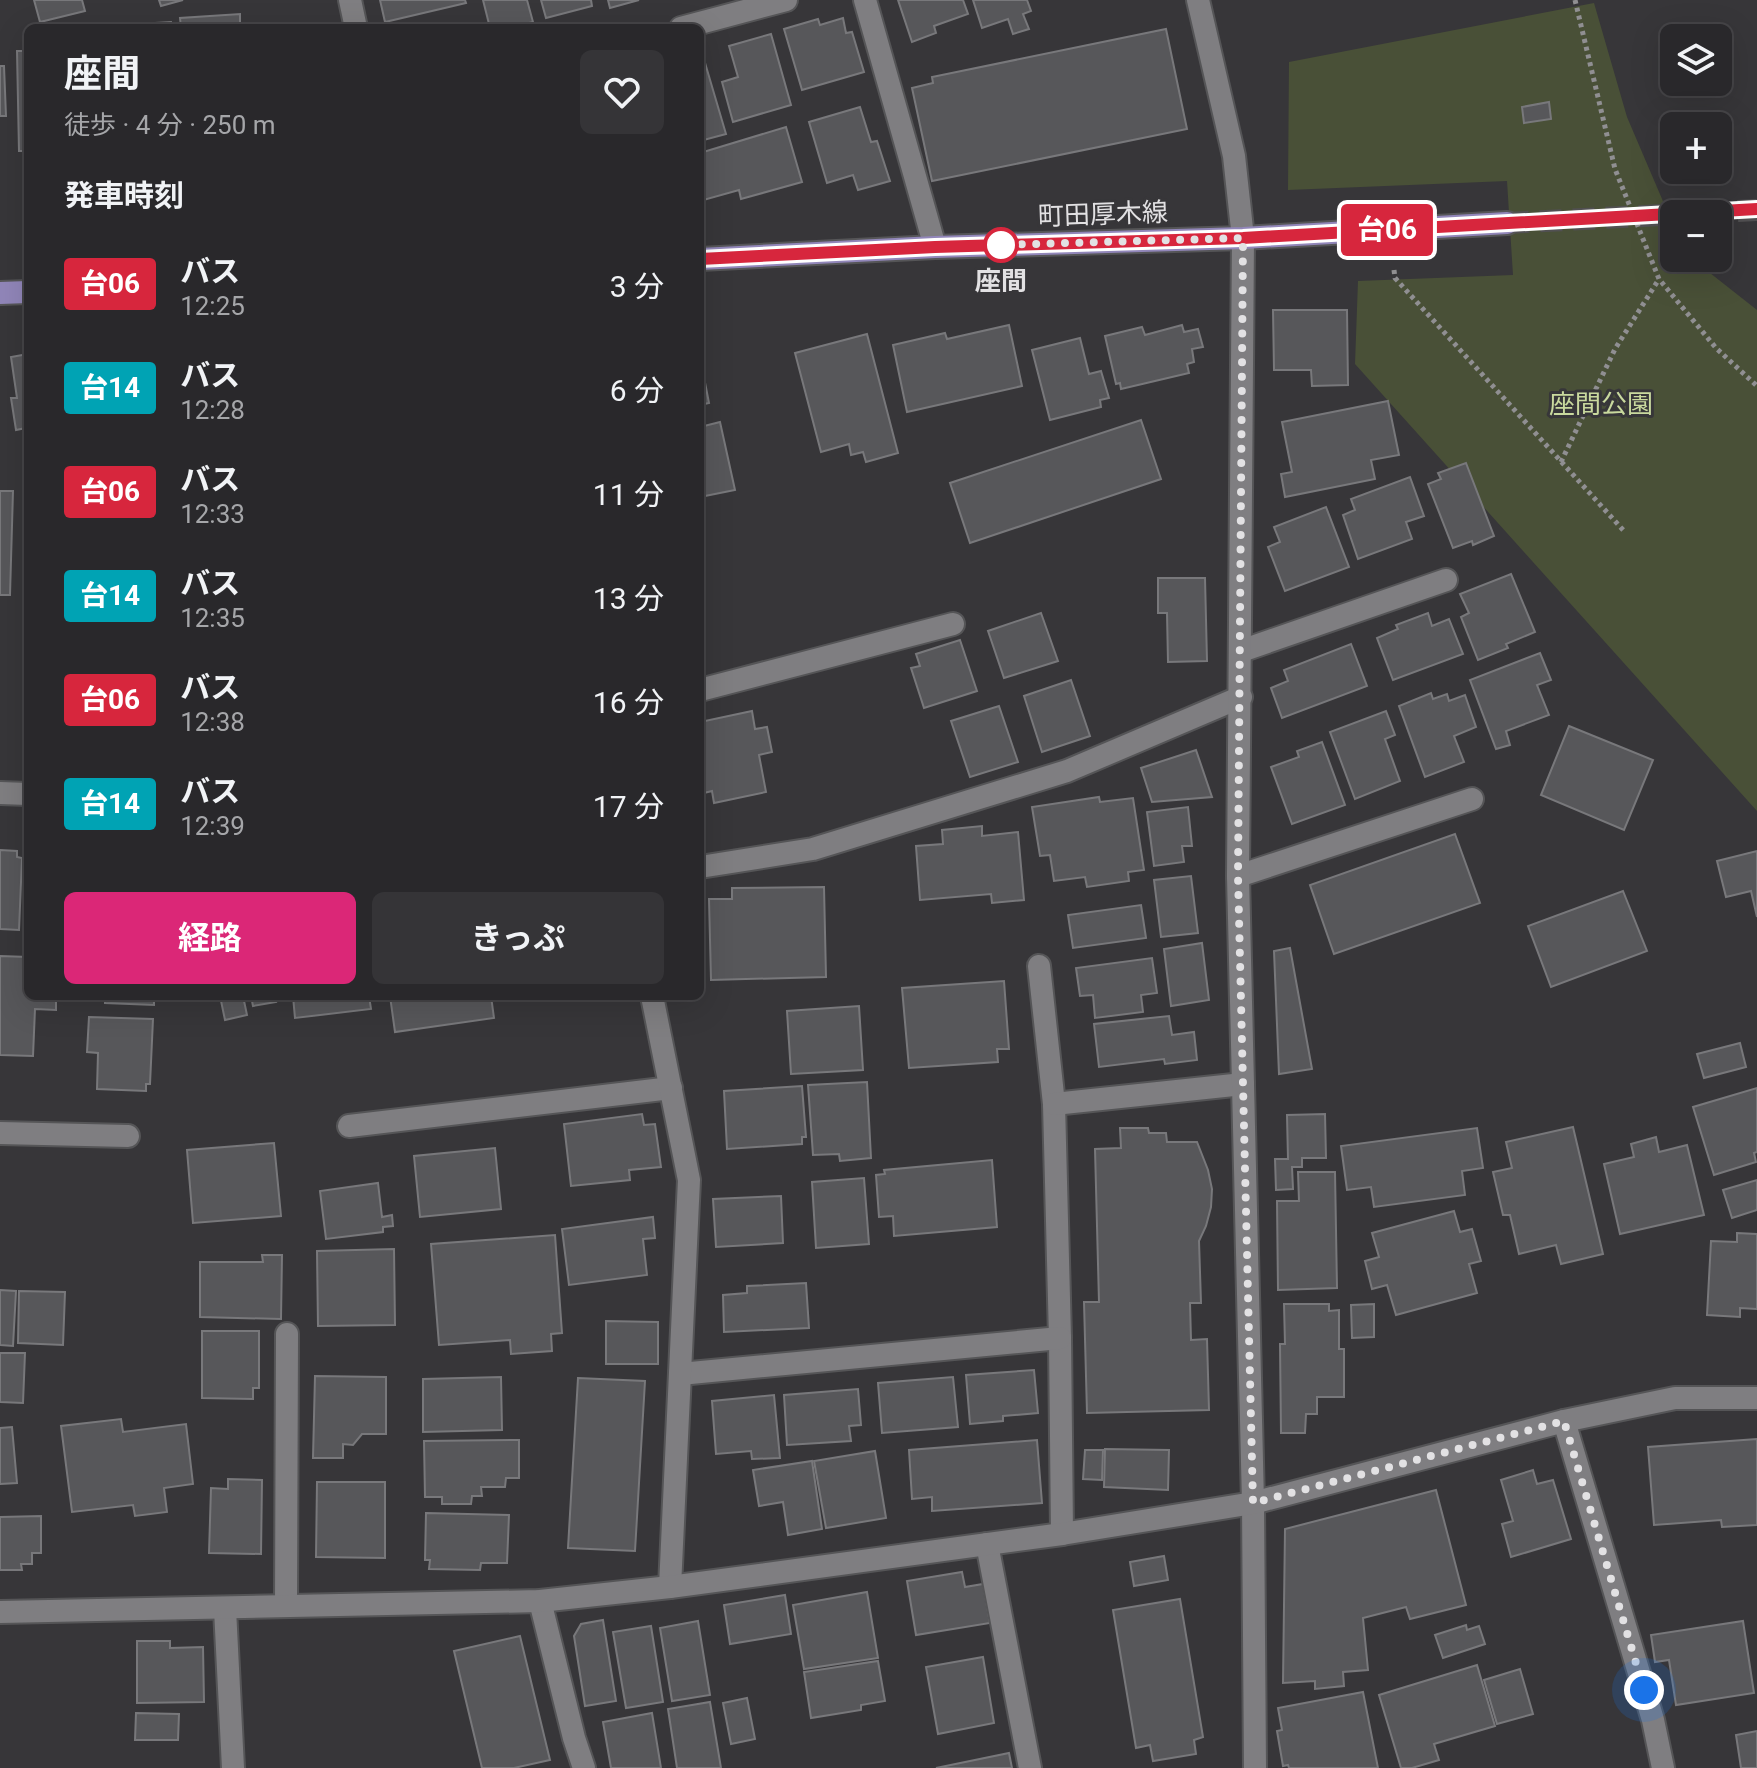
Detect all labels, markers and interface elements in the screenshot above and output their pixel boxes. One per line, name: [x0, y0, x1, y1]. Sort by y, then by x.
map controls: [1660, 24, 1732, 272]
button: layers: [1660, 24, 1732, 96]
button: heart: [580, 50, 664, 134]
text: 座間: [64, 52, 140, 96]
text: 徒歩 · 4 分 · 250 m: [64, 110, 276, 140]
button: +: [1660, 112, 1732, 184]
text: 発車時刻: [64, 178, 184, 213]
street label: 町田厚木線: [1038, 197, 1168, 231]
button: −: [1660, 200, 1732, 272]
line badge: 台06: [1341, 204, 1433, 256]
text: 台06: [1357, 213, 1417, 246]
marker: 座間: [984, 228, 1018, 262]
text: バス: [180, 254, 240, 289]
place label: 座間: [975, 266, 1027, 296]
text: 台06: [80, 267, 140, 300]
text: 3 分: [610, 269, 664, 304]
text: 12:25: [180, 291, 245, 321]
text: バス: [180, 358, 240, 393]
text: 台14: [80, 371, 140, 404]
text: 6 分: [610, 373, 664, 408]
park label: 座間公園: [1549, 389, 1653, 419]
text: 12:28: [180, 395, 245, 425]
text: バス: [180, 462, 240, 497]
text: 台06: [80, 475, 140, 508]
text: 11 分: [593, 477, 664, 512]
text: 12:33: [180, 499, 245, 529]
text: バス: [180, 566, 240, 601]
text: 台14: [80, 579, 140, 612]
text: 13 分: [593, 581, 664, 616]
text: 12:35: [180, 603, 245, 633]
text: バス: [180, 670, 240, 705]
text: 台06: [80, 683, 140, 716]
text: 16 分: [593, 685, 664, 720]
text: 12:38: [180, 707, 245, 737]
text: バス: [180, 774, 240, 809]
text: 台14: [80, 787, 140, 820]
text: 17 分: [593, 789, 664, 824]
text: 12:39: [180, 811, 245, 841]
button: 経路: [64, 892, 356, 984]
button: きっぷ: [372, 892, 664, 984]
your location: [1624, 1670, 1664, 1710]

